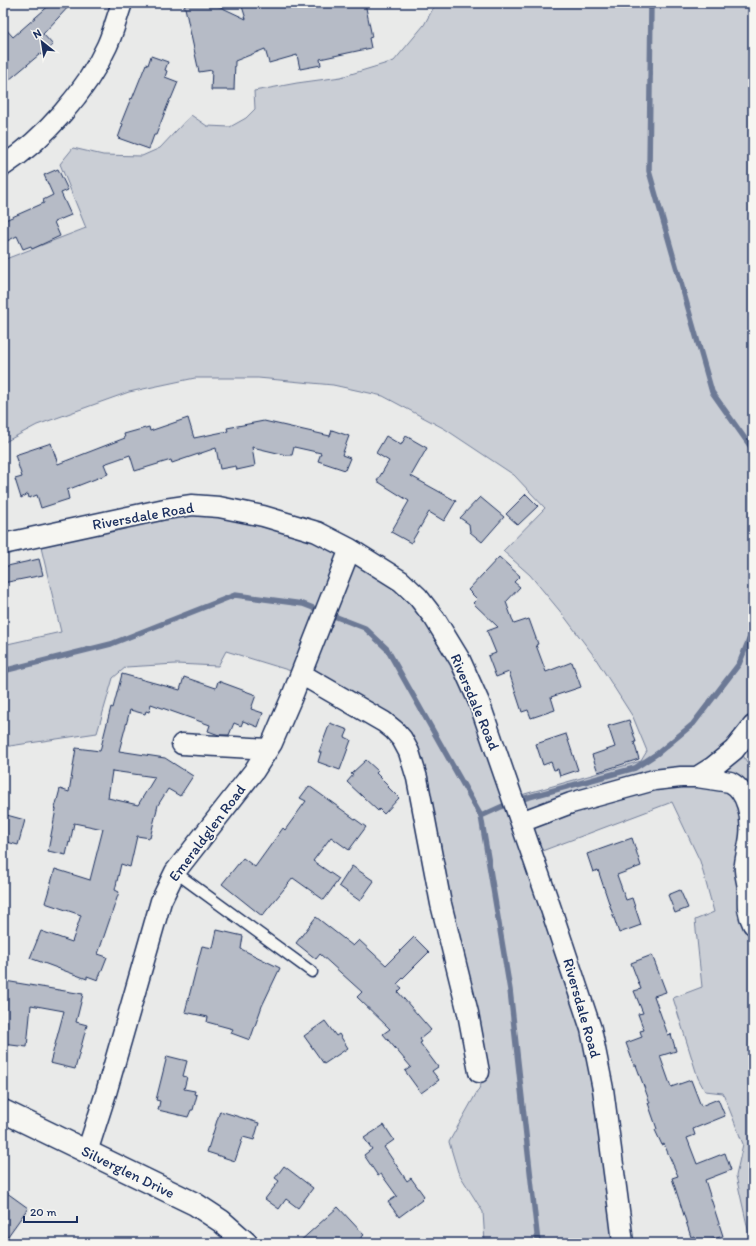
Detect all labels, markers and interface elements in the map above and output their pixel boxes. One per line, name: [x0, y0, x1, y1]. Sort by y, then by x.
north arrow: [22, 22, 62, 62]
text: N: [31, 26, 44, 41]
street label: Riversdale Road: [91, 498, 195, 534]
street label: Riversdale Road: [447, 651, 503, 753]
street label: Emeraldglen Road: [165, 781, 249, 885]
street label: Riversdale Road: [559, 956, 605, 1060]
street label: Silverglen Drive: [78, 1142, 178, 1202]
scale bar: [24, 1198, 77, 1224]
text: 20 m: [30, 1205, 57, 1219]

